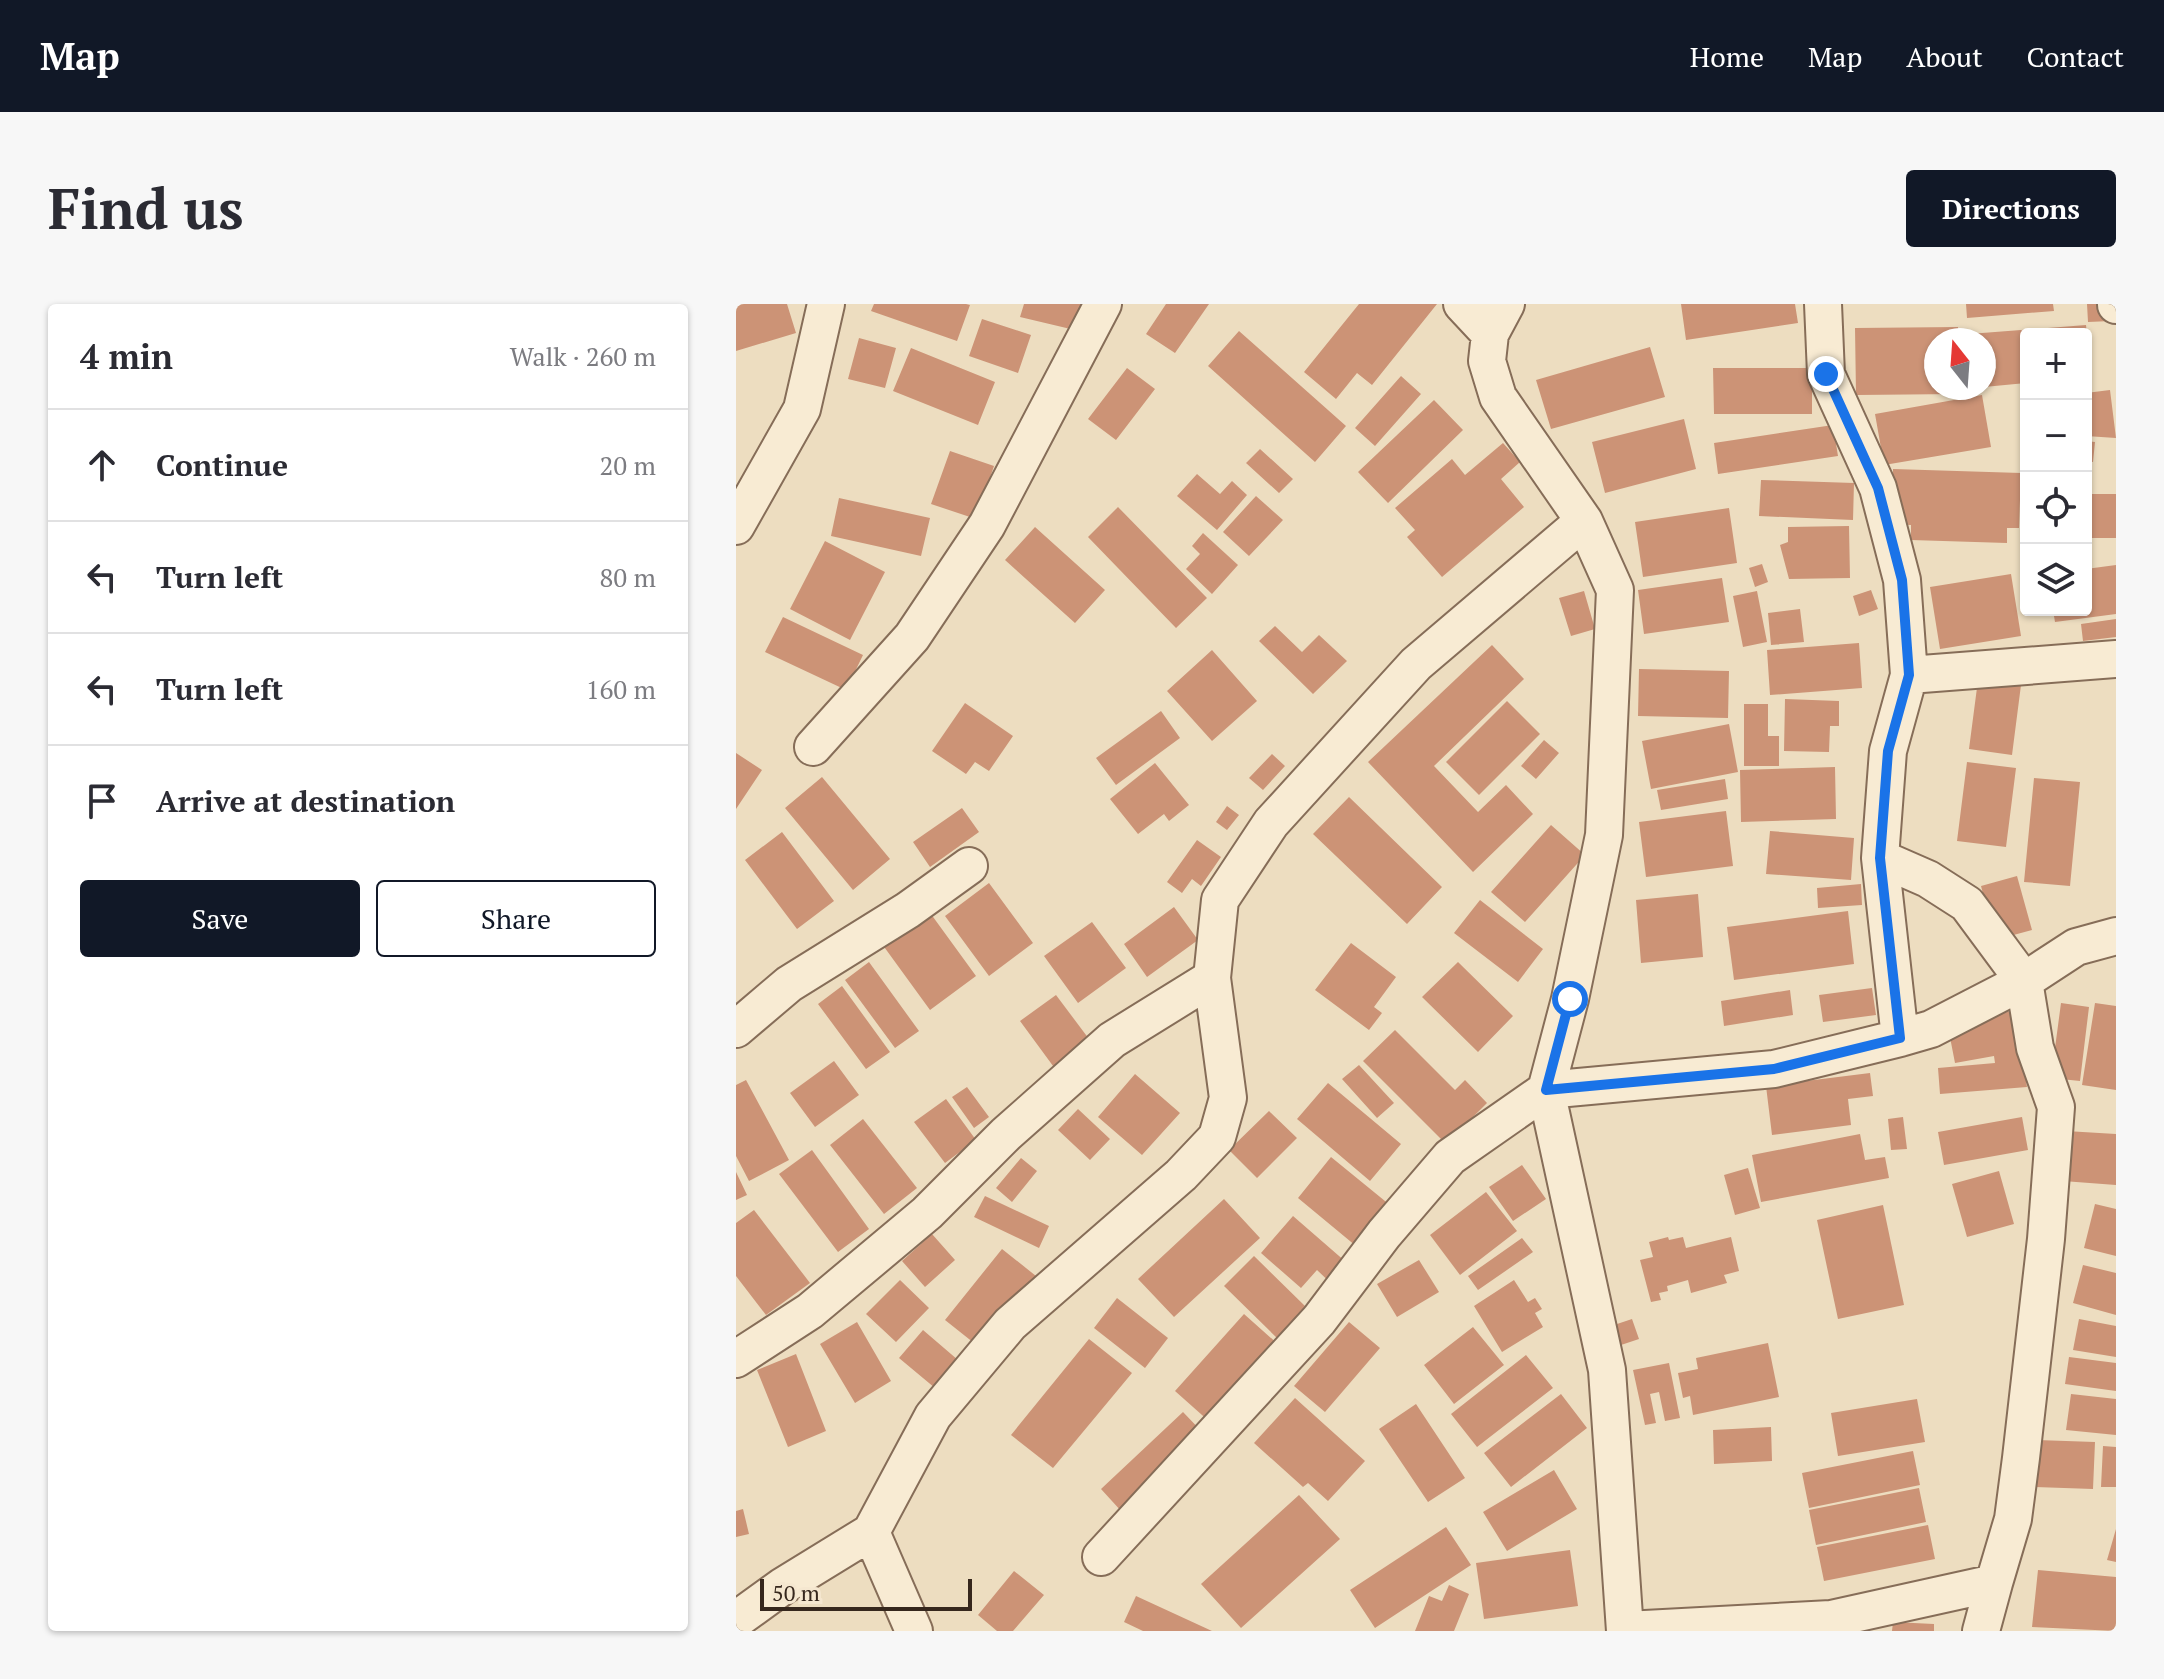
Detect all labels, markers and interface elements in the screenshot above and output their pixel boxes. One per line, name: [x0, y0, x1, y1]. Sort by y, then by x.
text: Map: [40, 31, 120, 81]
text: Home: [1690, 38, 1764, 75]
text: Map: [1808, 38, 1862, 75]
text: About: [1906, 38, 1983, 75]
text: Contact: [2027, 38, 2124, 75]
button: Directions: [1906, 170, 2116, 247]
text: Find us: [48, 171, 244, 245]
north arrow: [1924, 328, 1996, 400]
map controls: [2020, 328, 2092, 616]
button: +: [2020, 328, 2092, 400]
text: 4 min: [80, 334, 173, 379]
text: Walk · 260 m: [510, 339, 656, 373]
route end: [1808, 356, 1844, 392]
button: −: [2020, 400, 2092, 472]
icon: ahead: [80, 443, 124, 487]
text: Continue: [156, 445, 288, 485]
text: 20 m: [600, 448, 656, 482]
button: locate: [2020, 472, 2092, 544]
button: layers: [2020, 544, 2092, 616]
icon: left: [80, 555, 124, 599]
text: Turn left: [156, 557, 283, 597]
text: 80 m: [600, 560, 656, 594]
icon: left: [80, 667, 124, 711]
text: Turn left: [156, 669, 283, 709]
text: 160 m: [586, 672, 656, 706]
icon: arrive: [80, 779, 124, 823]
text: Arrive at destination: [156, 781, 455, 821]
button: Save: [80, 880, 360, 957]
button: Share: [376, 880, 656, 957]
route start: [1552, 981, 1588, 1017]
scale bar: [760, 1575, 972, 1611]
text: 50 m: [772, 1578, 820, 1607]

